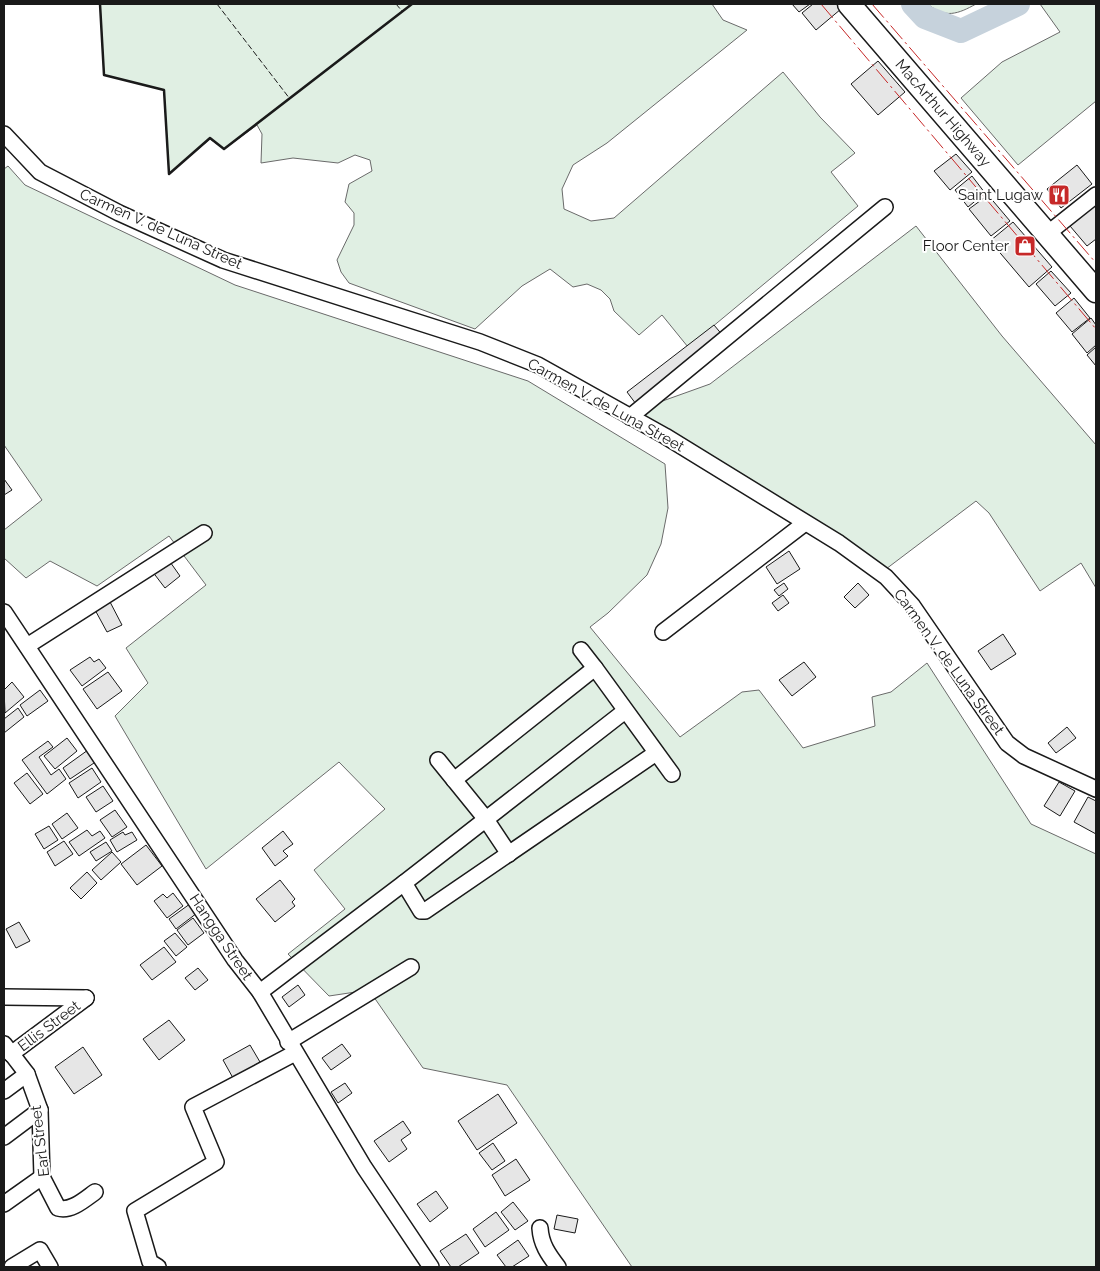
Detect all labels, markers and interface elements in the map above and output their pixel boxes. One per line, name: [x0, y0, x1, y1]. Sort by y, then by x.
street label: MacArthur Highway: [891, 56, 995, 170]
restaurant icon: Saint Lugaw: [1047, 183, 1071, 207]
street label: Carmen V. de Luna Street: [77, 185, 245, 273]
place label: Saint Lugaw: [958, 186, 1043, 204]
shop icon: Floor Center: [1013, 234, 1037, 258]
place label: Floor Center: [923, 237, 1010, 255]
street label: Carmen V. de Luna Street: [525, 354, 687, 456]
street label: Carmen V. de Luna Street: [890, 585, 1008, 739]
street label: Hangga Street: [186, 890, 256, 984]
street label: Ellis Street: [14, 997, 84, 1055]
street label: Earl Street: [27, 1104, 53, 1178]

